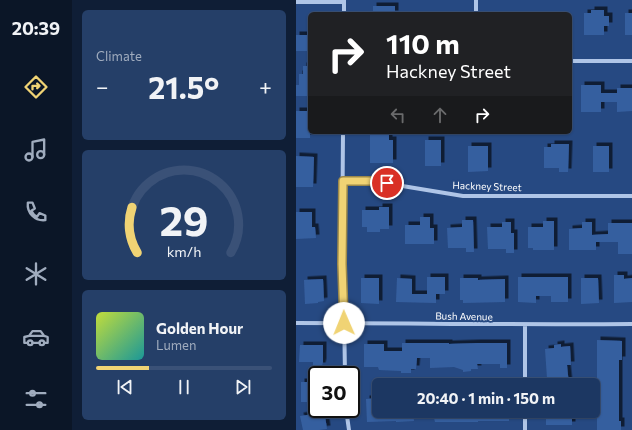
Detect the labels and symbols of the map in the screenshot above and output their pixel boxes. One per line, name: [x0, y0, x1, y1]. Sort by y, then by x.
pin: [370, 166, 404, 200]
street label: Hackney Street: [452, 179, 522, 193]
position arrow: [323, 302, 365, 344]
street label: Bush Avenue: [435, 309, 493, 323]
speed limit sign: 30: [308, 366, 360, 418]

